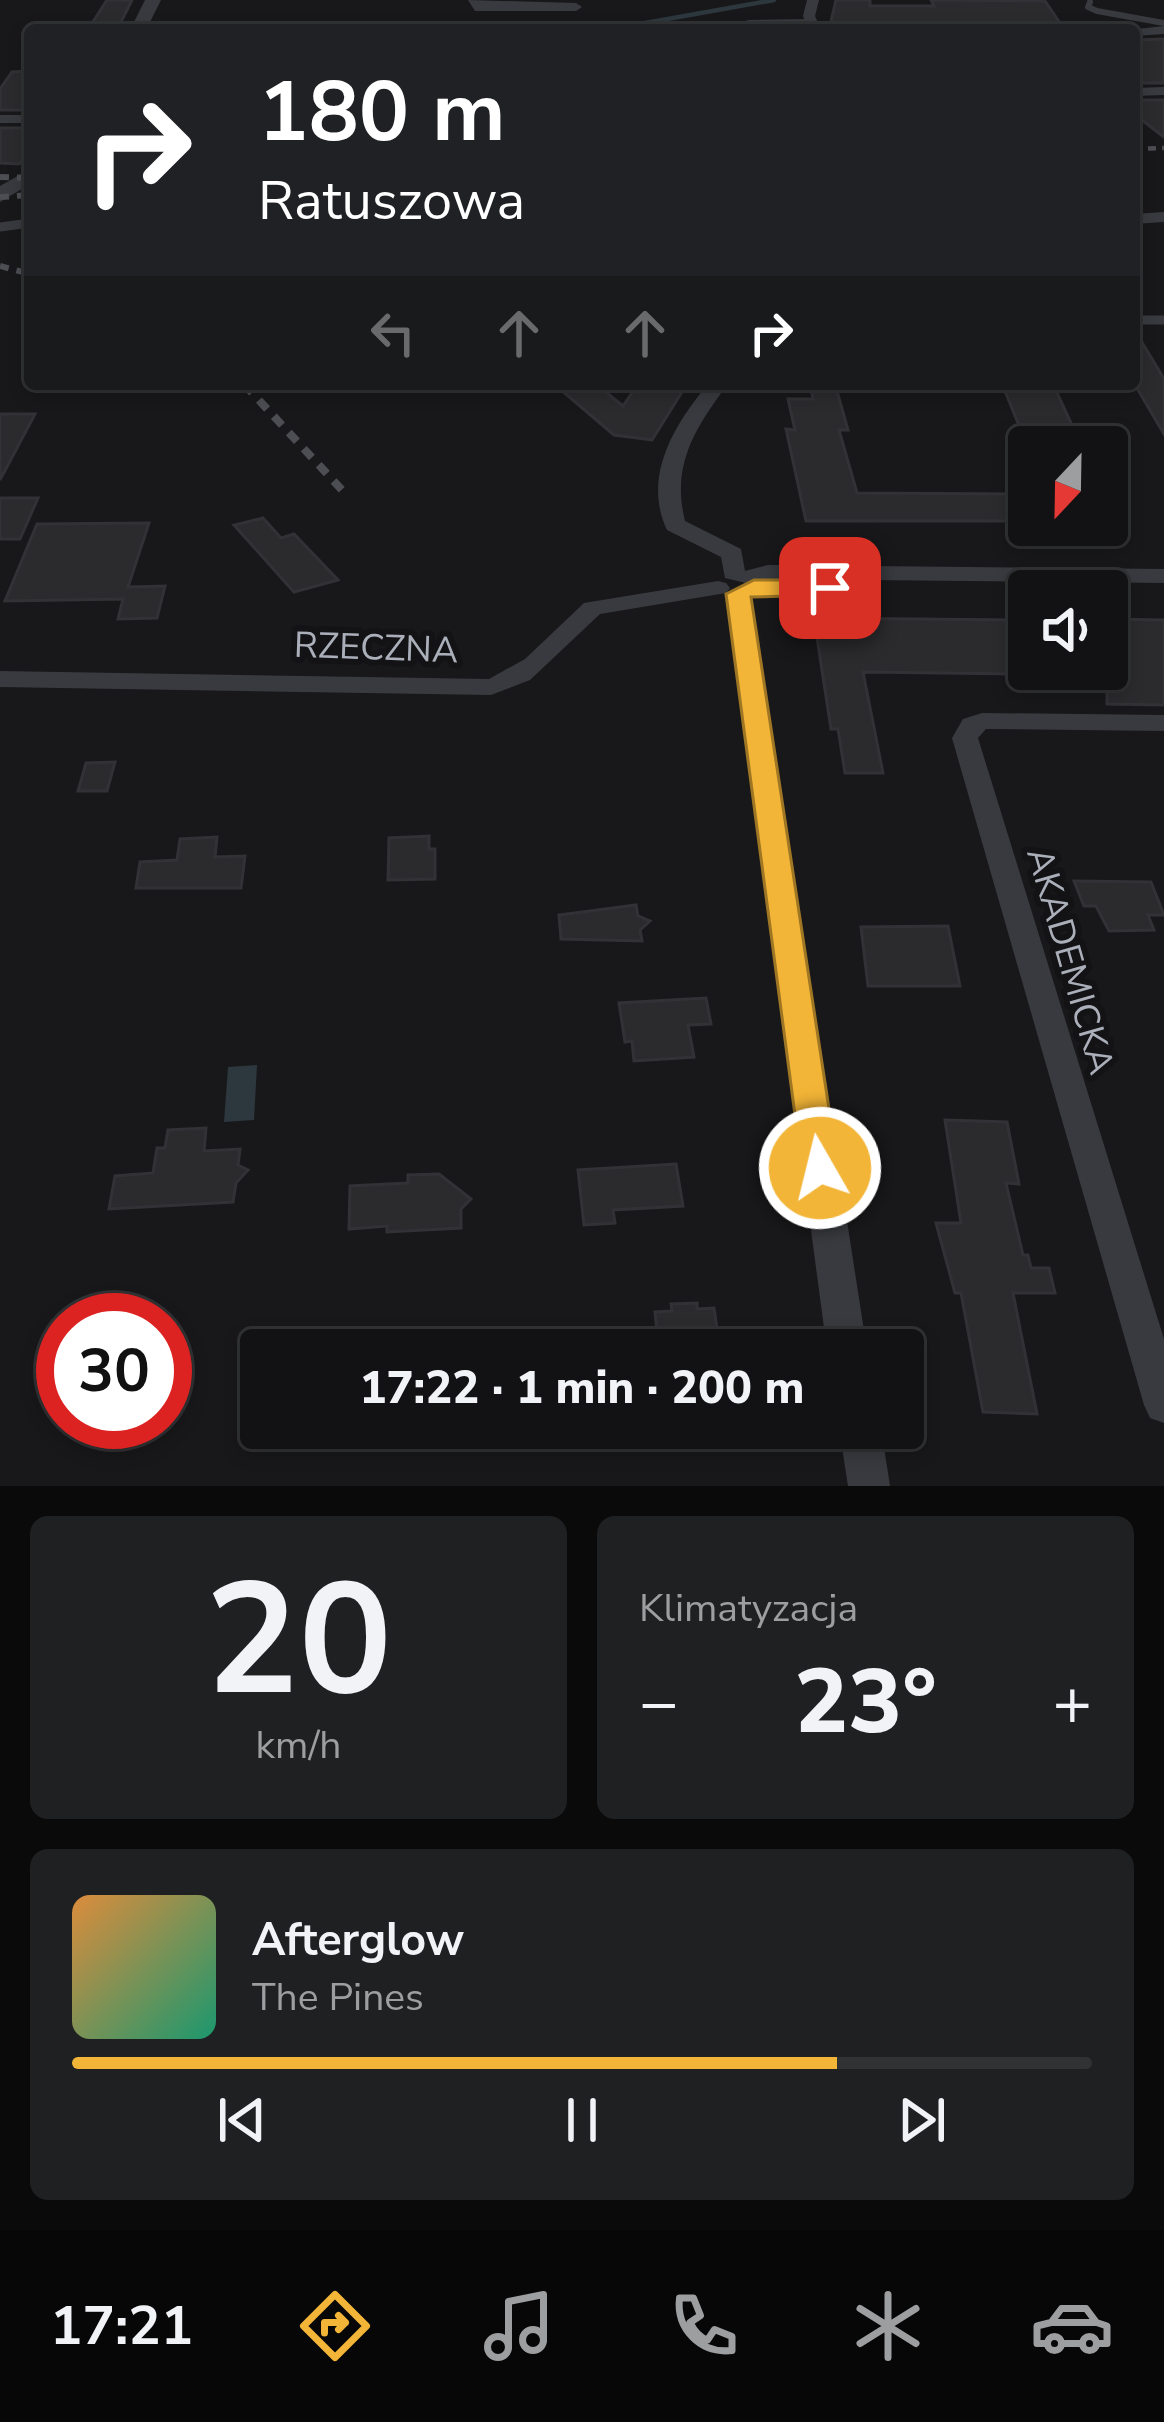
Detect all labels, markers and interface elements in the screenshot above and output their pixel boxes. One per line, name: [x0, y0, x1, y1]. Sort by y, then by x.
text: 180 m: [258, 55, 506, 170]
icon: right: [60, 72, 216, 228]
text: Ratuszowa: [258, 164, 525, 238]
icon: left: [360, 300, 426, 366]
icon: ahead: [486, 300, 552, 366]
icon: ahead: [612, 300, 678, 366]
icon: right: [738, 300, 804, 366]
north arrow: [1008, 426, 1128, 546]
map controls: [1008, 426, 1128, 690]
pin: [779, 537, 881, 639]
icon: arrive: [797, 555, 863, 621]
button: sound: [1008, 570, 1128, 690]
street label: RZECZNA: [293, 621, 459, 675]
street label: AKADEMICKA: [1014, 842, 1126, 1080]
position arrow: [757, 1105, 883, 1231]
speed limit sign: 30: [36, 1293, 192, 1449]
text: 17:22 · 1 min · 200 m: [359, 1358, 805, 1419]
text: 20: [205, 1534, 392, 1747]
text: Klimatyzacja: [639, 1582, 858, 1635]
text: 23°: [794, 1641, 937, 1764]
text: −: [639, 1658, 679, 1748]
text: +: [1052, 1658, 1092, 1748]
text: km/h: [256, 1719, 341, 1772]
text: Afterglow: [252, 1910, 464, 1971]
text: The Pines: [252, 1971, 424, 2024]
icon: previous: [209, 2087, 275, 2153]
icon: pause: [549, 2087, 615, 2153]
icon: next: [889, 2087, 955, 2153]
icon: directions: [293, 2284, 377, 2368]
icon: music: [477, 2284, 561, 2368]
icon: phone: [662, 2284, 746, 2368]
icon: climate: [846, 2284, 930, 2368]
icon: car: [1030, 2284, 1114, 2368]
text: 17:21: [50, 2289, 193, 2363]

